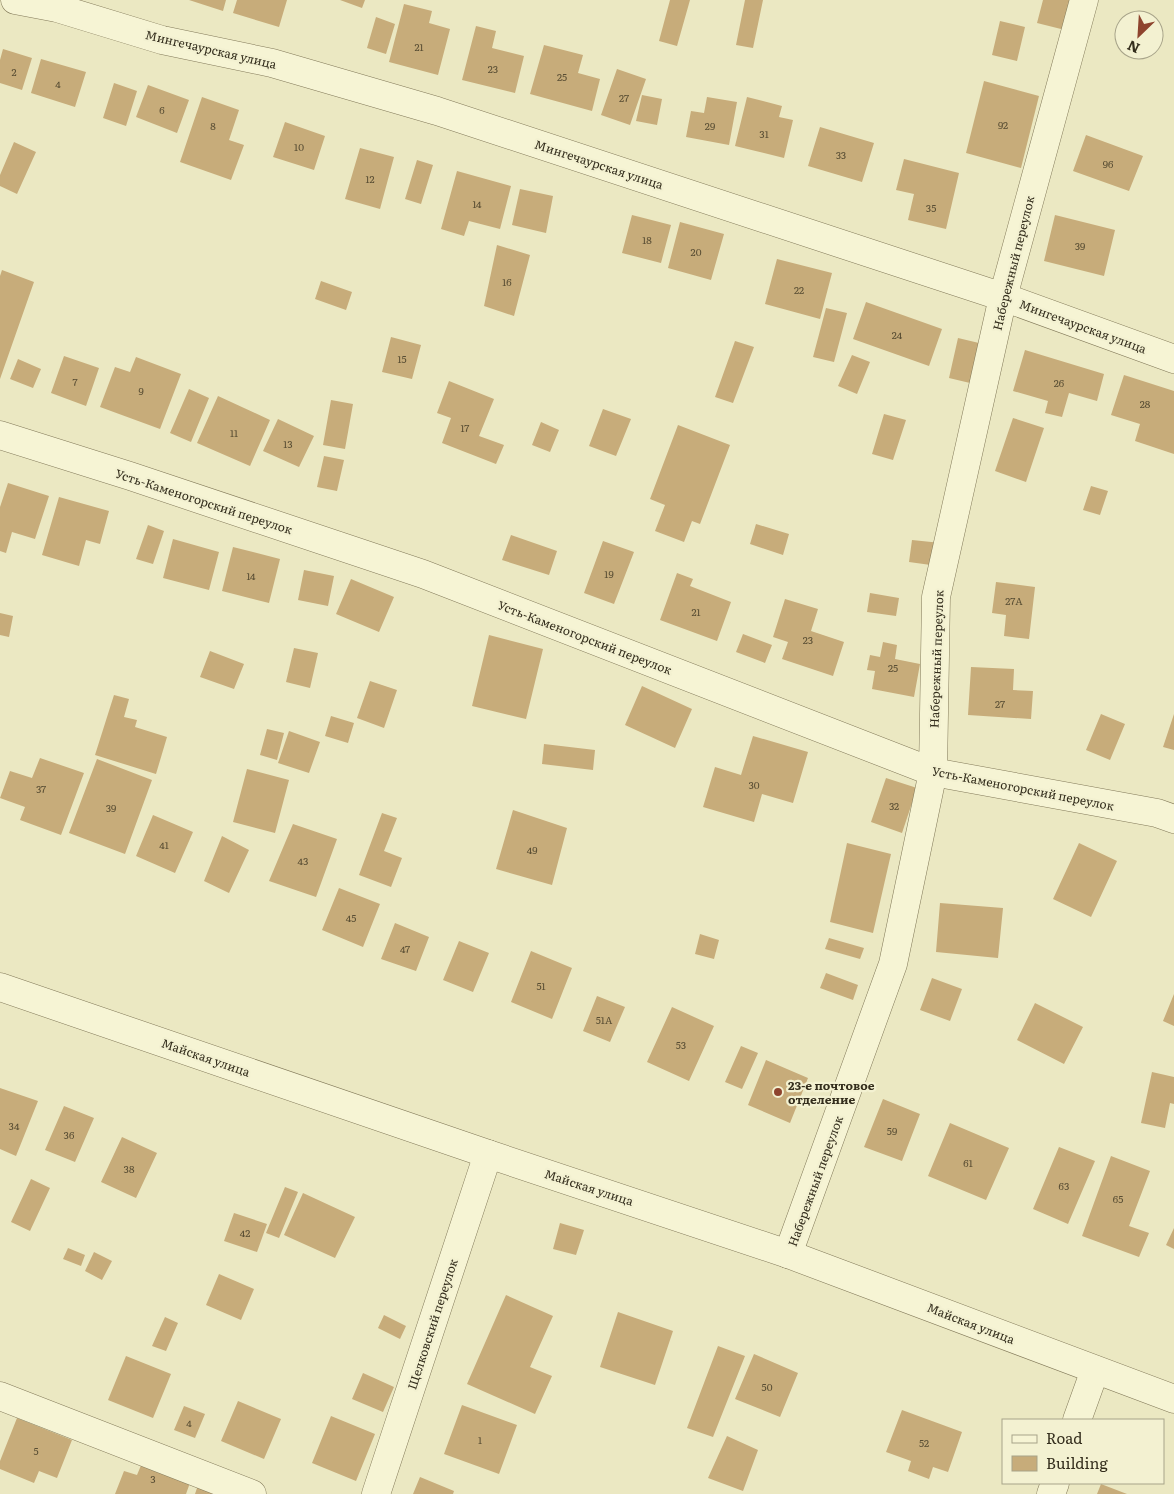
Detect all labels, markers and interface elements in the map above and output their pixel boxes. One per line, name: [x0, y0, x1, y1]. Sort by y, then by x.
north arrow: [1114, 10, 1164, 60]
street label: Мингечаурская улица: [144, 25, 279, 73]
text: N: [1123, 36, 1143, 59]
house number: 21: [414, 39, 424, 54]
house number: 23: [488, 61, 498, 76]
house number: 2: [11, 64, 17, 79]
house number: 25: [557, 69, 567, 84]
house number: 4: [55, 76, 61, 91]
house number: 27: [619, 90, 629, 105]
house number: 6: [159, 102, 165, 117]
house number: 92: [998, 117, 1008, 132]
house number: 8: [210, 118, 216, 133]
house number: 29: [705, 118, 715, 133]
house number: 31: [759, 126, 769, 141]
street label: Мингечаурская улица: [532, 135, 666, 193]
house number: 10: [294, 139, 304, 154]
house number: 33: [836, 147, 846, 162]
house number: 96: [1103, 156, 1114, 171]
house number: 12: [365, 171, 375, 186]
street label: Набережный переулок: [988, 194, 1038, 332]
house number: 14: [472, 196, 482, 211]
house number: 35: [926, 200, 936, 215]
house number: 18: [642, 232, 652, 247]
house number: 39: [1075, 238, 1085, 253]
house number: 20: [691, 244, 702, 259]
house number: 16: [502, 274, 512, 289]
house number: 22: [794, 282, 804, 297]
street label: Мингечаурская улица: [1017, 295, 1150, 358]
house number: 24: [892, 327, 903, 342]
house number: 15: [397, 351, 407, 366]
house number: 7: [72, 374, 78, 389]
house number: 26: [1054, 375, 1065, 390]
house number: 9: [138, 383, 144, 398]
house number: 28: [1140, 396, 1151, 411]
house number: 17: [461, 420, 469, 435]
house number: 11: [230, 425, 238, 440]
house number: 13: [283, 436, 293, 451]
street label: Усть-Каменогорский переулок: [113, 464, 295, 538]
house number: 19: [604, 566, 614, 581]
house number: 14: [246, 568, 256, 583]
street label: Набережный переулок: [925, 590, 947, 728]
house number: 27А: [1005, 593, 1023, 608]
street label: Усть-Каменогорский переулок: [495, 595, 675, 679]
house number: 21: [691, 604, 701, 619]
house number: 23: [803, 632, 813, 647]
house number: 25: [888, 660, 898, 675]
house number: 27: [995, 696, 1005, 711]
street label: Усть-Каменогорский переулок: [930, 762, 1116, 814]
house number: 30: [748, 777, 760, 792]
house number: 37: [36, 781, 46, 796]
house number: 32: [889, 798, 899, 813]
house number: 39: [106, 800, 116, 815]
house number: 41: [159, 837, 169, 852]
house number: 49: [527, 842, 537, 857]
house number: 43: [298, 853, 308, 868]
house number: 45: [346, 910, 356, 925]
house number: 47: [400, 941, 410, 956]
house number: 51: [536, 978, 546, 993]
house number: 51А: [596, 1012, 613, 1027]
street label: Майская улица: [159, 1033, 253, 1081]
house number: 53: [676, 1037, 686, 1052]
place label: 23-е почтовое отделение: [788, 1076, 875, 1108]
marker: 23-е почтовое отделение: [772, 1086, 784, 1098]
street label: Набережный переулок: [783, 1113, 847, 1249]
house number: 34: [9, 1118, 20, 1133]
house number: 59: [887, 1123, 897, 1138]
house number: 36: [64, 1127, 75, 1142]
house number: 61: [963, 1155, 973, 1170]
house number: 38: [124, 1161, 135, 1176]
street label: Майская улица: [542, 1164, 636, 1210]
house number: 63: [1059, 1178, 1069, 1193]
house number: 65: [1113, 1191, 1123, 1206]
house number: 42: [240, 1225, 250, 1240]
street label: Щелковский переулок: [402, 1256, 462, 1392]
street label: Майская улица: [925, 1298, 1018, 1348]
house number: 50: [762, 1379, 773, 1394]
house number: 4: [186, 1415, 192, 1430]
legend: [1002, 1419, 1164, 1484]
text: Road: [1046, 1426, 1082, 1449]
house number: 1: [478, 1432, 482, 1447]
house number: 52: [919, 1435, 929, 1450]
house number: 5: [33, 1443, 39, 1458]
text: Building: [1046, 1451, 1108, 1474]
house number: 3: [150, 1471, 156, 1486]

